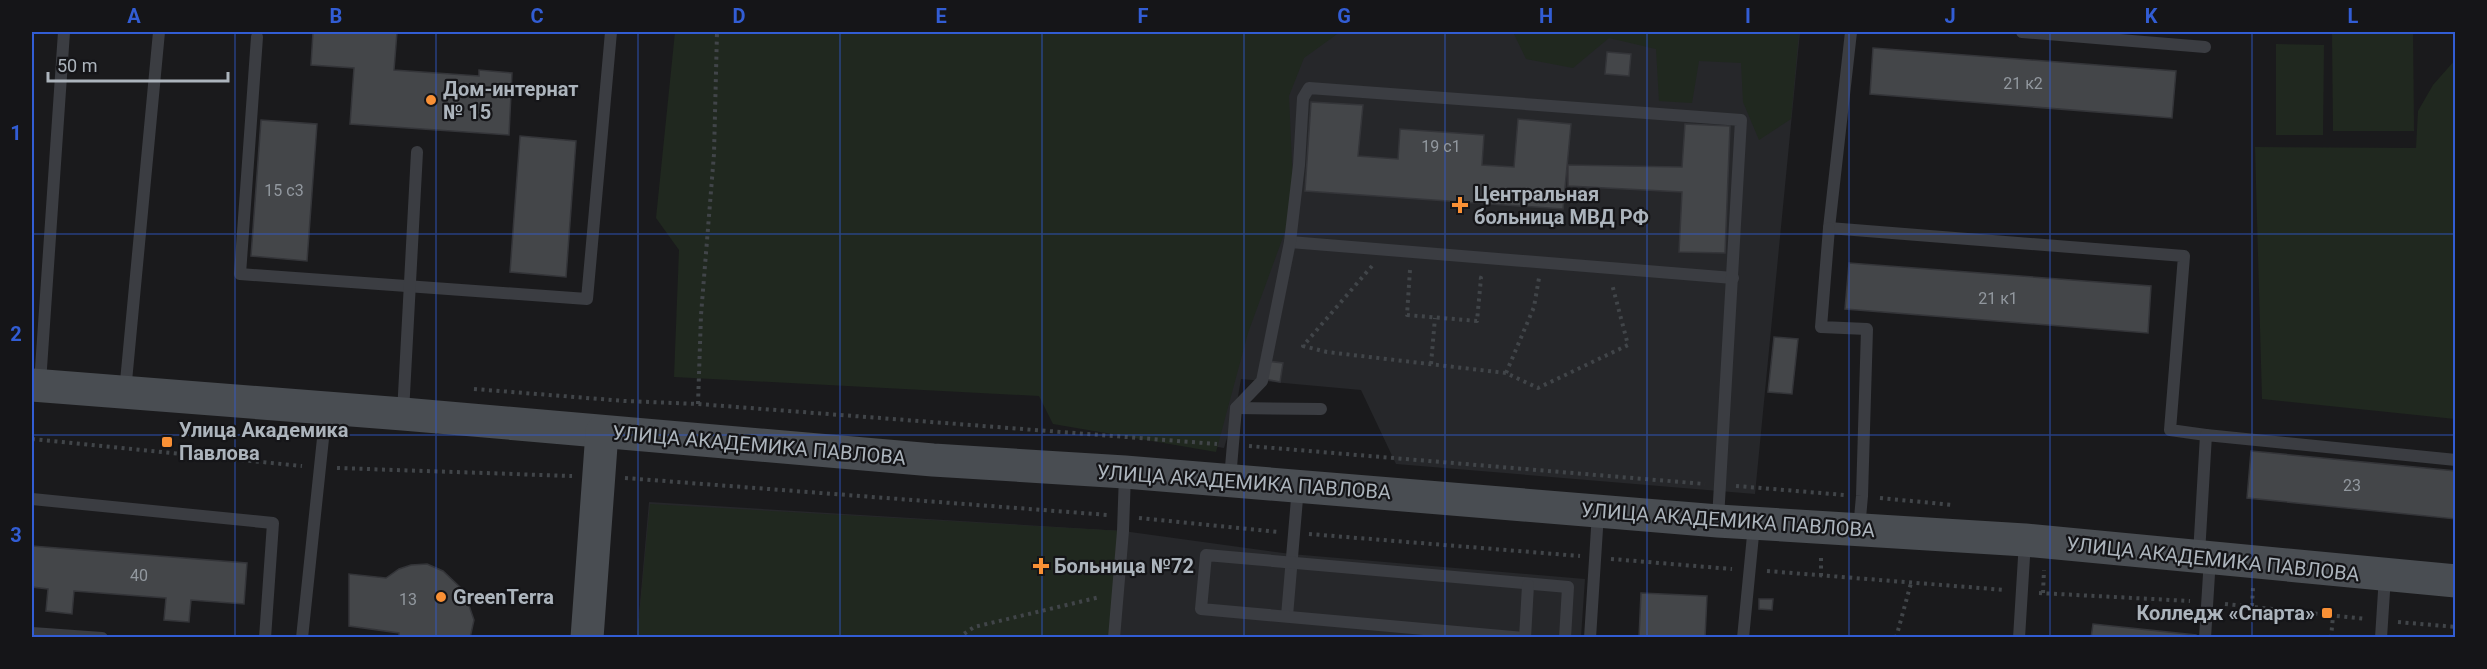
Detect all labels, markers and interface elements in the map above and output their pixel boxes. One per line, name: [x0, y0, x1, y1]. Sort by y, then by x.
text: A: [127, 4, 141, 28]
text: B: [330, 4, 342, 28]
text: C: [530, 4, 544, 28]
text: D: [733, 4, 746, 28]
text: E: [935, 4, 947, 28]
text: F: [1138, 4, 1149, 28]
text: G: [1337, 4, 1351, 28]
text: H: [1539, 4, 1553, 28]
text: I: [1745, 4, 1751, 28]
text: J: [1944, 4, 1956, 28]
text: K: [2145, 4, 2158, 28]
text: L: [2348, 4, 2359, 28]
scale bar: [48, 45, 228, 83]
text: 50 m: [57, 55, 97, 76]
house number: 21 к2: [2003, 74, 2043, 93]
place label: Дом-интернат № 15: [443, 77, 579, 124]
marker: Дом-интернат № 15: [424, 93, 438, 107]
text: 1: [10, 121, 22, 145]
house number: 19 с1: [1421, 137, 1461, 156]
house number: 15 с3: [264, 181, 304, 200]
place label: Центральная больница МВД РФ: [1474, 182, 1649, 229]
marker: Центральная больница МВД РФ: [1451, 196, 1469, 214]
house number: 21 к1: [1978, 289, 2018, 308]
text: 2: [10, 322, 22, 346]
place label: Улица Академика Павлова: [179, 418, 349, 465]
street label: УЛИЦА АКАДЕМИКА ПАВЛОВА: [611, 420, 907, 470]
marker: Улица Академика Павлова: [160, 435, 174, 449]
street label: УЛИЦА АКАДЕМИКА ПАВЛОВА: [1096, 460, 1392, 504]
house number: 23: [2343, 476, 2361, 495]
street label: УЛИЦА АКАДЕМИКА ПАВЛОВА: [1580, 498, 1876, 542]
text: 3: [10, 523, 22, 547]
street label: УЛИЦА АКАДЕМИКА ПАВЛОВА: [2065, 532, 2361, 586]
place label: Больница №72: [1054, 554, 1194, 578]
marker: Больница №72: [1032, 557, 1050, 575]
house number: 40: [130, 566, 148, 585]
place label: GreenTerra: [453, 585, 554, 609]
house number: 13: [399, 590, 417, 609]
marker: GreenTerra: [434, 590, 448, 604]
place label: Колледж «Спарта»: [2136, 601, 2315, 625]
marker: Колледж «Спарта»: [2320, 606, 2334, 620]

